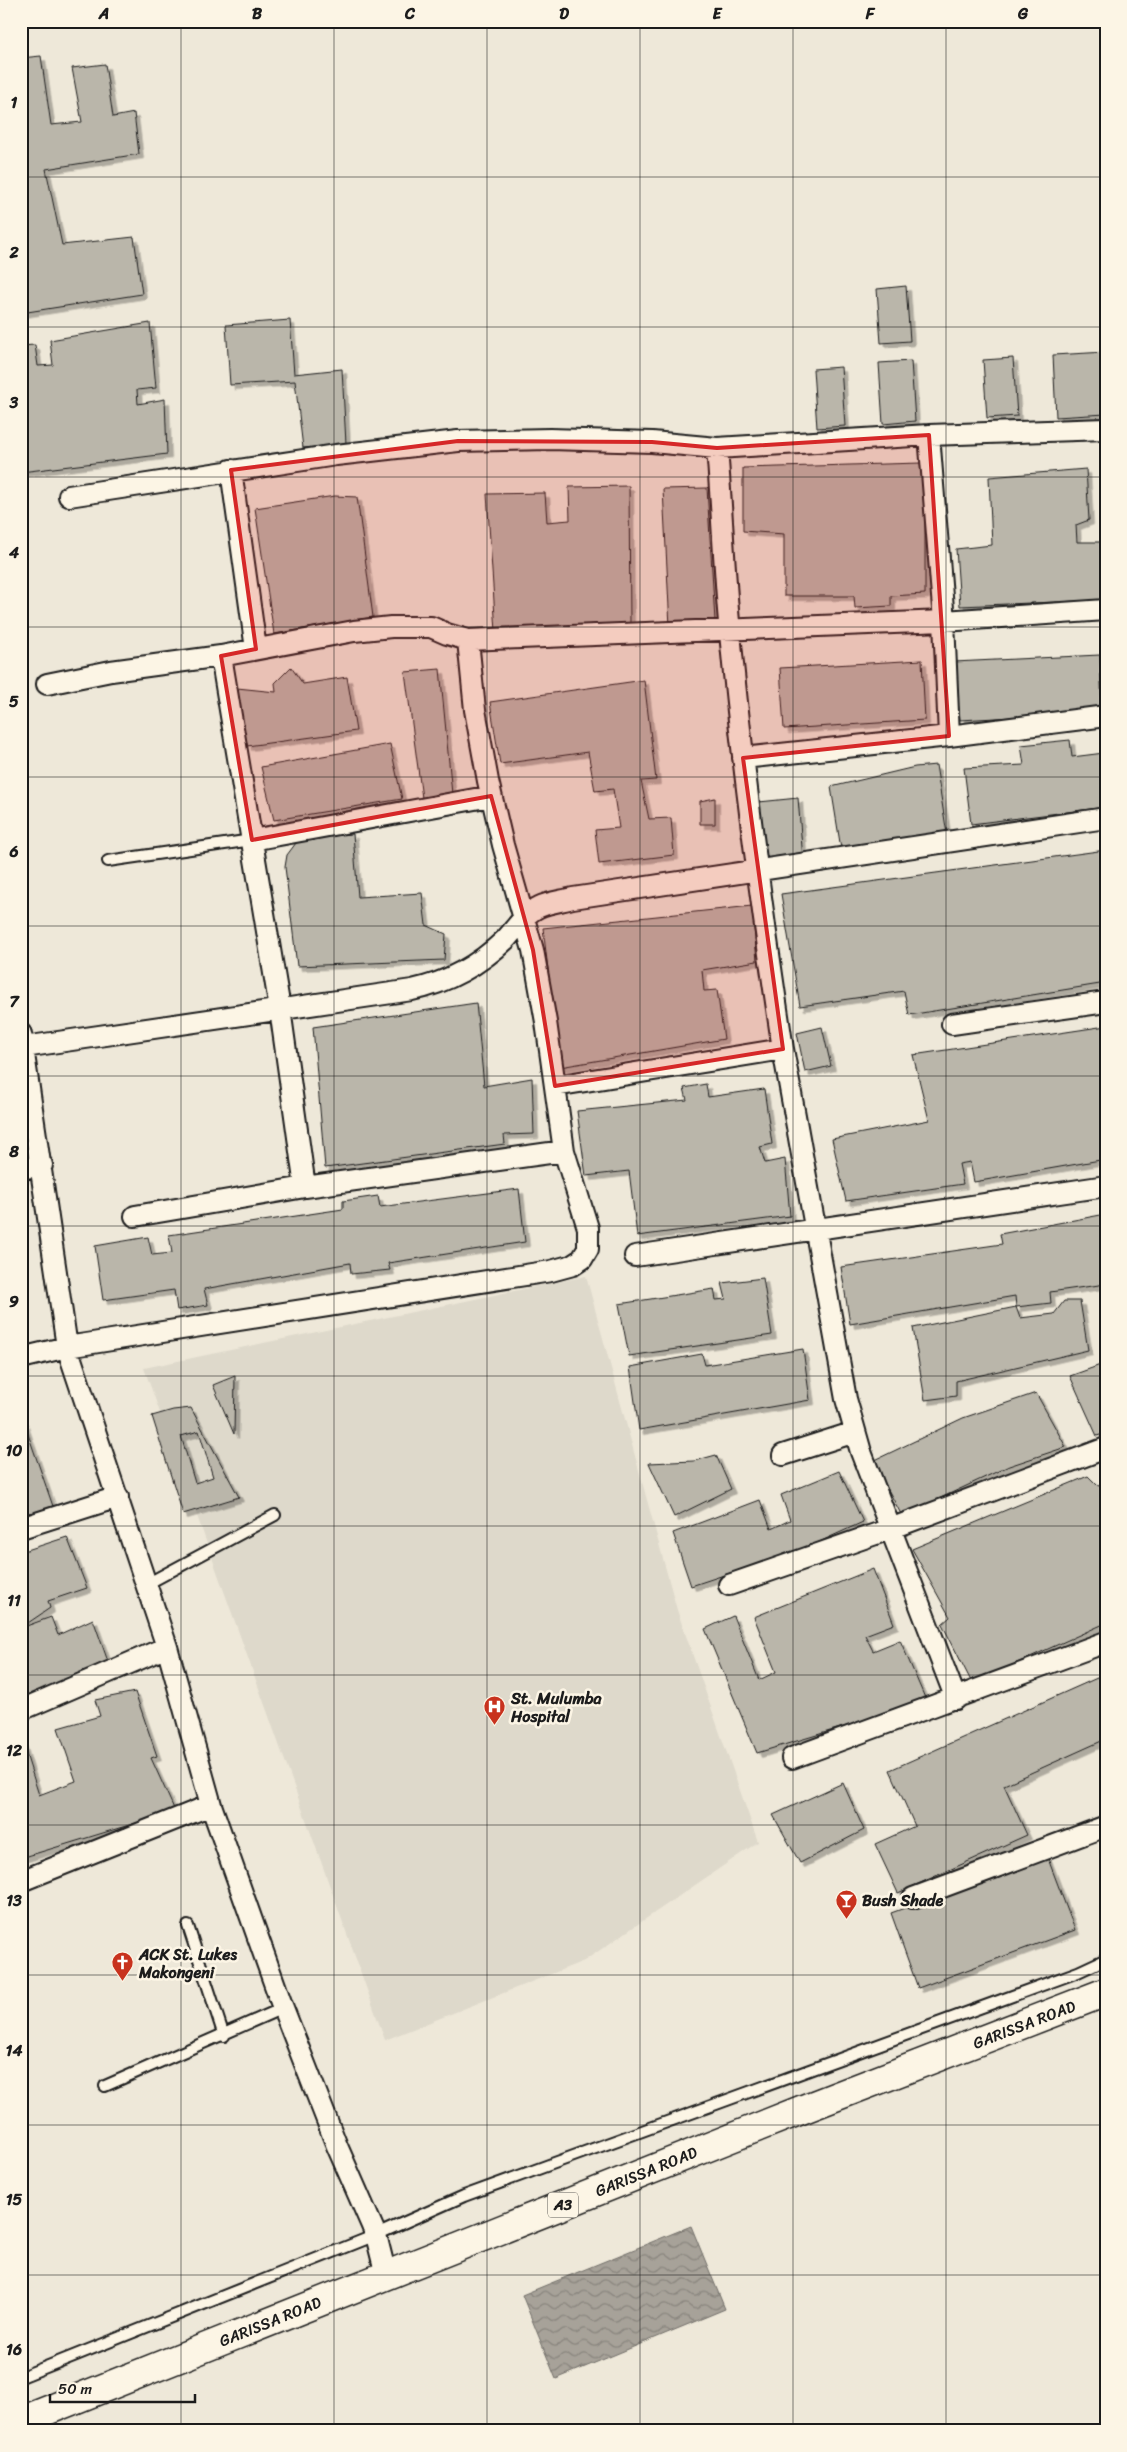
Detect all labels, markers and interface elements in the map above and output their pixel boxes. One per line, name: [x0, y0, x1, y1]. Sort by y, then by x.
text: A: [98, 0, 109, 28]
text: B: [252, 0, 263, 28]
text: C: [404, 0, 416, 28]
text: D: [559, 0, 569, 28]
text: E: [713, 0, 723, 28]
text: F: [865, 0, 876, 28]
text: G: [1017, 0, 1029, 28]
text: 1: [11, 88, 18, 117]
text: 2: [8, 238, 19, 267]
text: 3: [9, 388, 19, 417]
text: 4: [8, 538, 19, 567]
text: 5: [9, 687, 19, 716]
text: 6: [8, 837, 19, 866]
text: 7: [9, 987, 20, 1016]
text: 8: [8, 1137, 19, 1166]
text: 9: [9, 1287, 19, 1316]
text: 10: [6, 1436, 22, 1465]
text: 11: [7, 1586, 21, 1615]
place label: St. Mulumba Hospital: [510, 1684, 602, 1731]
hospital icon: St. Mulumba Hospital: [483, 1695, 507, 1726]
text: 12: [6, 1736, 23, 1765]
text: 13: [6, 1886, 22, 1915]
place label: Bush Shade: [862, 1886, 943, 1915]
bar icon: Bush Shade: [834, 1888, 858, 1919]
place label: ACK St. Lukes Makongeni: [138, 1940, 238, 1987]
church icon: ACK St. Lukes Makongeni: [111, 1951, 135, 1982]
street label: GARISSA ROAD: [968, 1991, 1080, 2057]
text: 14: [6, 2036, 22, 2065]
street label: GARISSA ROAD: [591, 2138, 702, 2205]
text: 15: [6, 2185, 23, 2214]
road number: A3: [548, 2192, 578, 2218]
street label: GARISSA ROAD: [215, 2288, 326, 2355]
text: 16: [6, 2335, 22, 2364]
scale bar: [50, 2372, 195, 2404]
text: 50 m: [58, 2376, 93, 2402]

